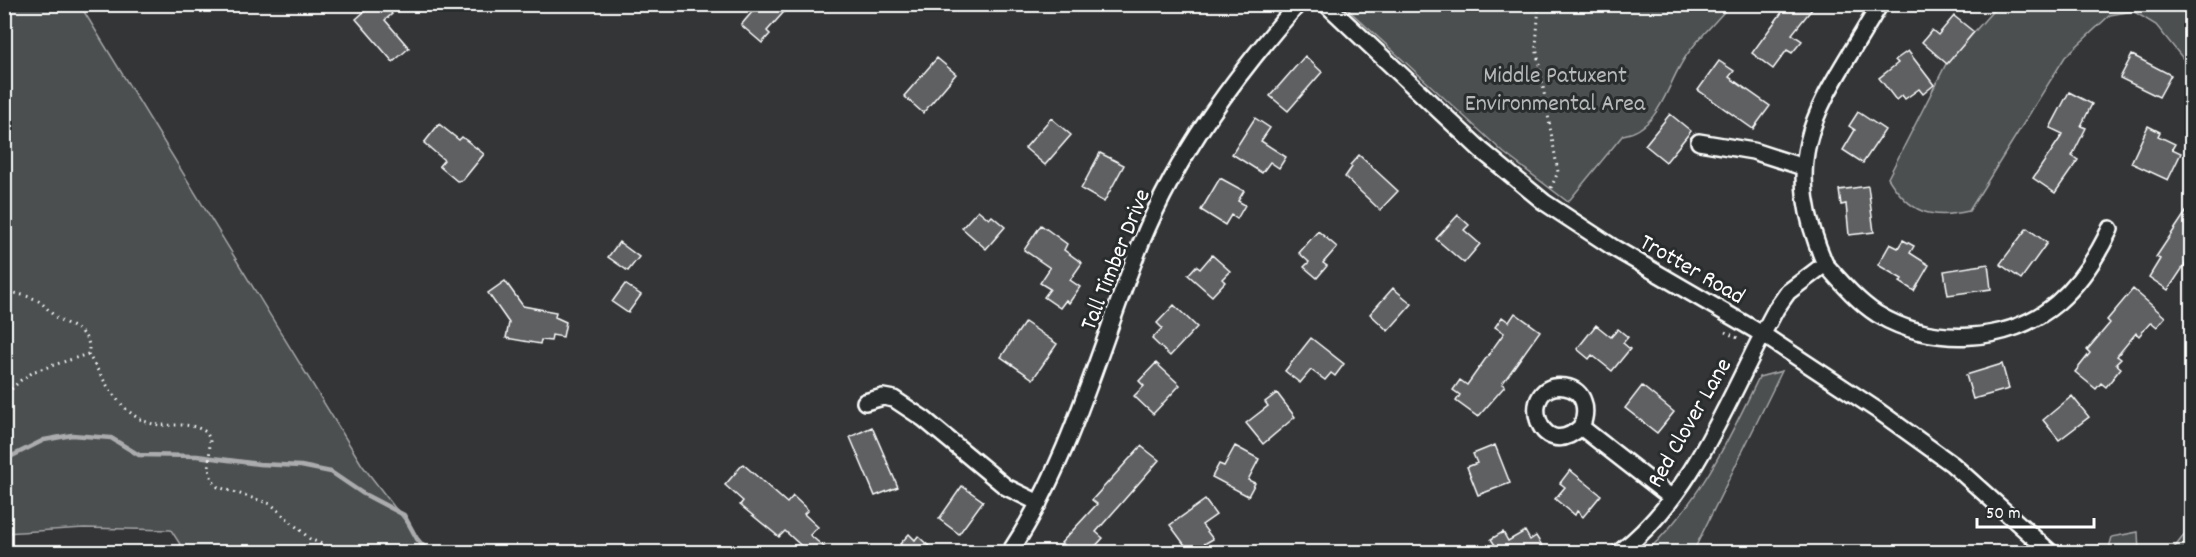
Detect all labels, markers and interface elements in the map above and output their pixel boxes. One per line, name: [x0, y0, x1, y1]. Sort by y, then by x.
park label: Middle Patuxent Environmental Area: [1465, 60, 1646, 122]
street label: Tall Timber Drive: [1073, 184, 1161, 336]
street label: Trotter Road: [1632, 227, 1751, 315]
street label: Red Clover Lane: [1640, 352, 1742, 495]
scale bar: [1977, 491, 2094, 529]
text: 50 m: [1986, 502, 2021, 527]

